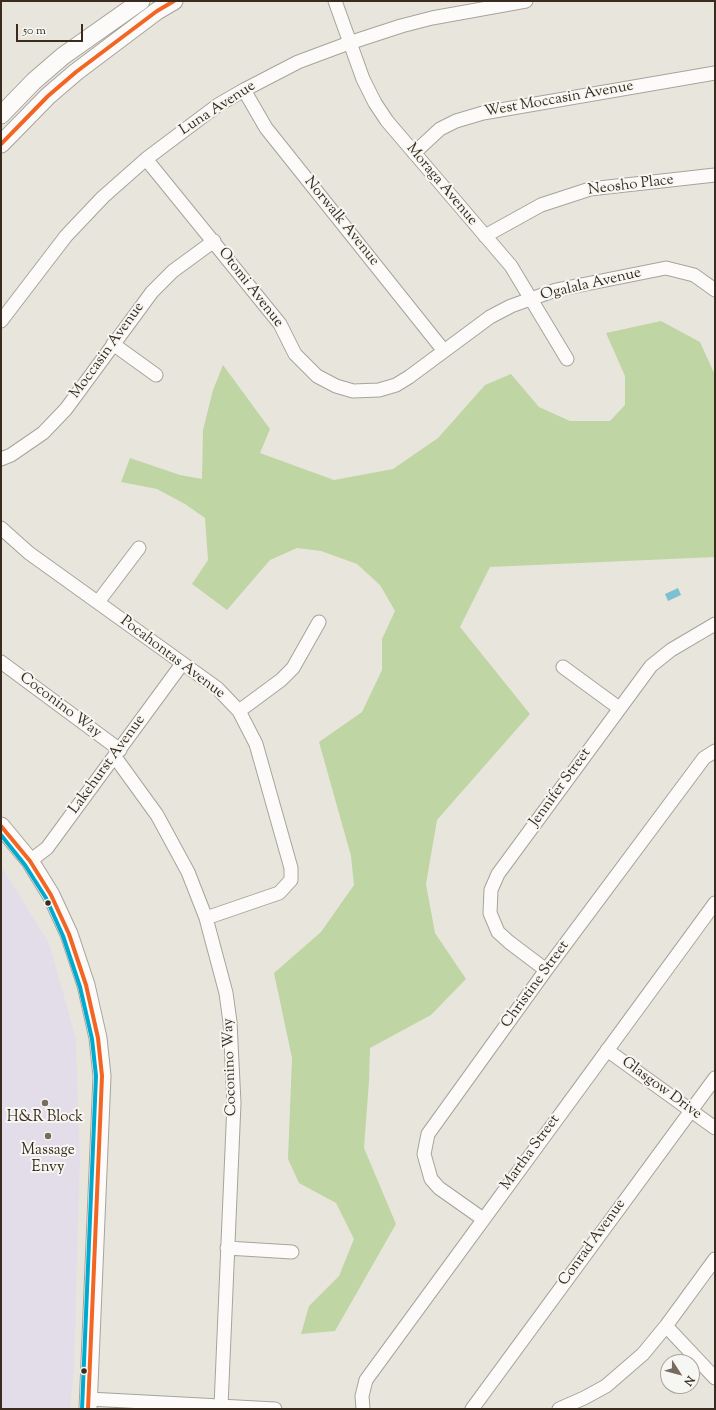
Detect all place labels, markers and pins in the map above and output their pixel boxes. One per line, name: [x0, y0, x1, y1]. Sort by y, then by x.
unlabelled marker: [43, 898, 53, 908]
marker: H&R Block: [40, 1098, 50, 1108]
place label: H&R Block: [7, 1109, 83, 1127]
marker: Massage Envy: [43, 1131, 53, 1141]
place label: Massage Envy: [21, 1142, 75, 1177]
unlabelled marker: [79, 1366, 89, 1376]

